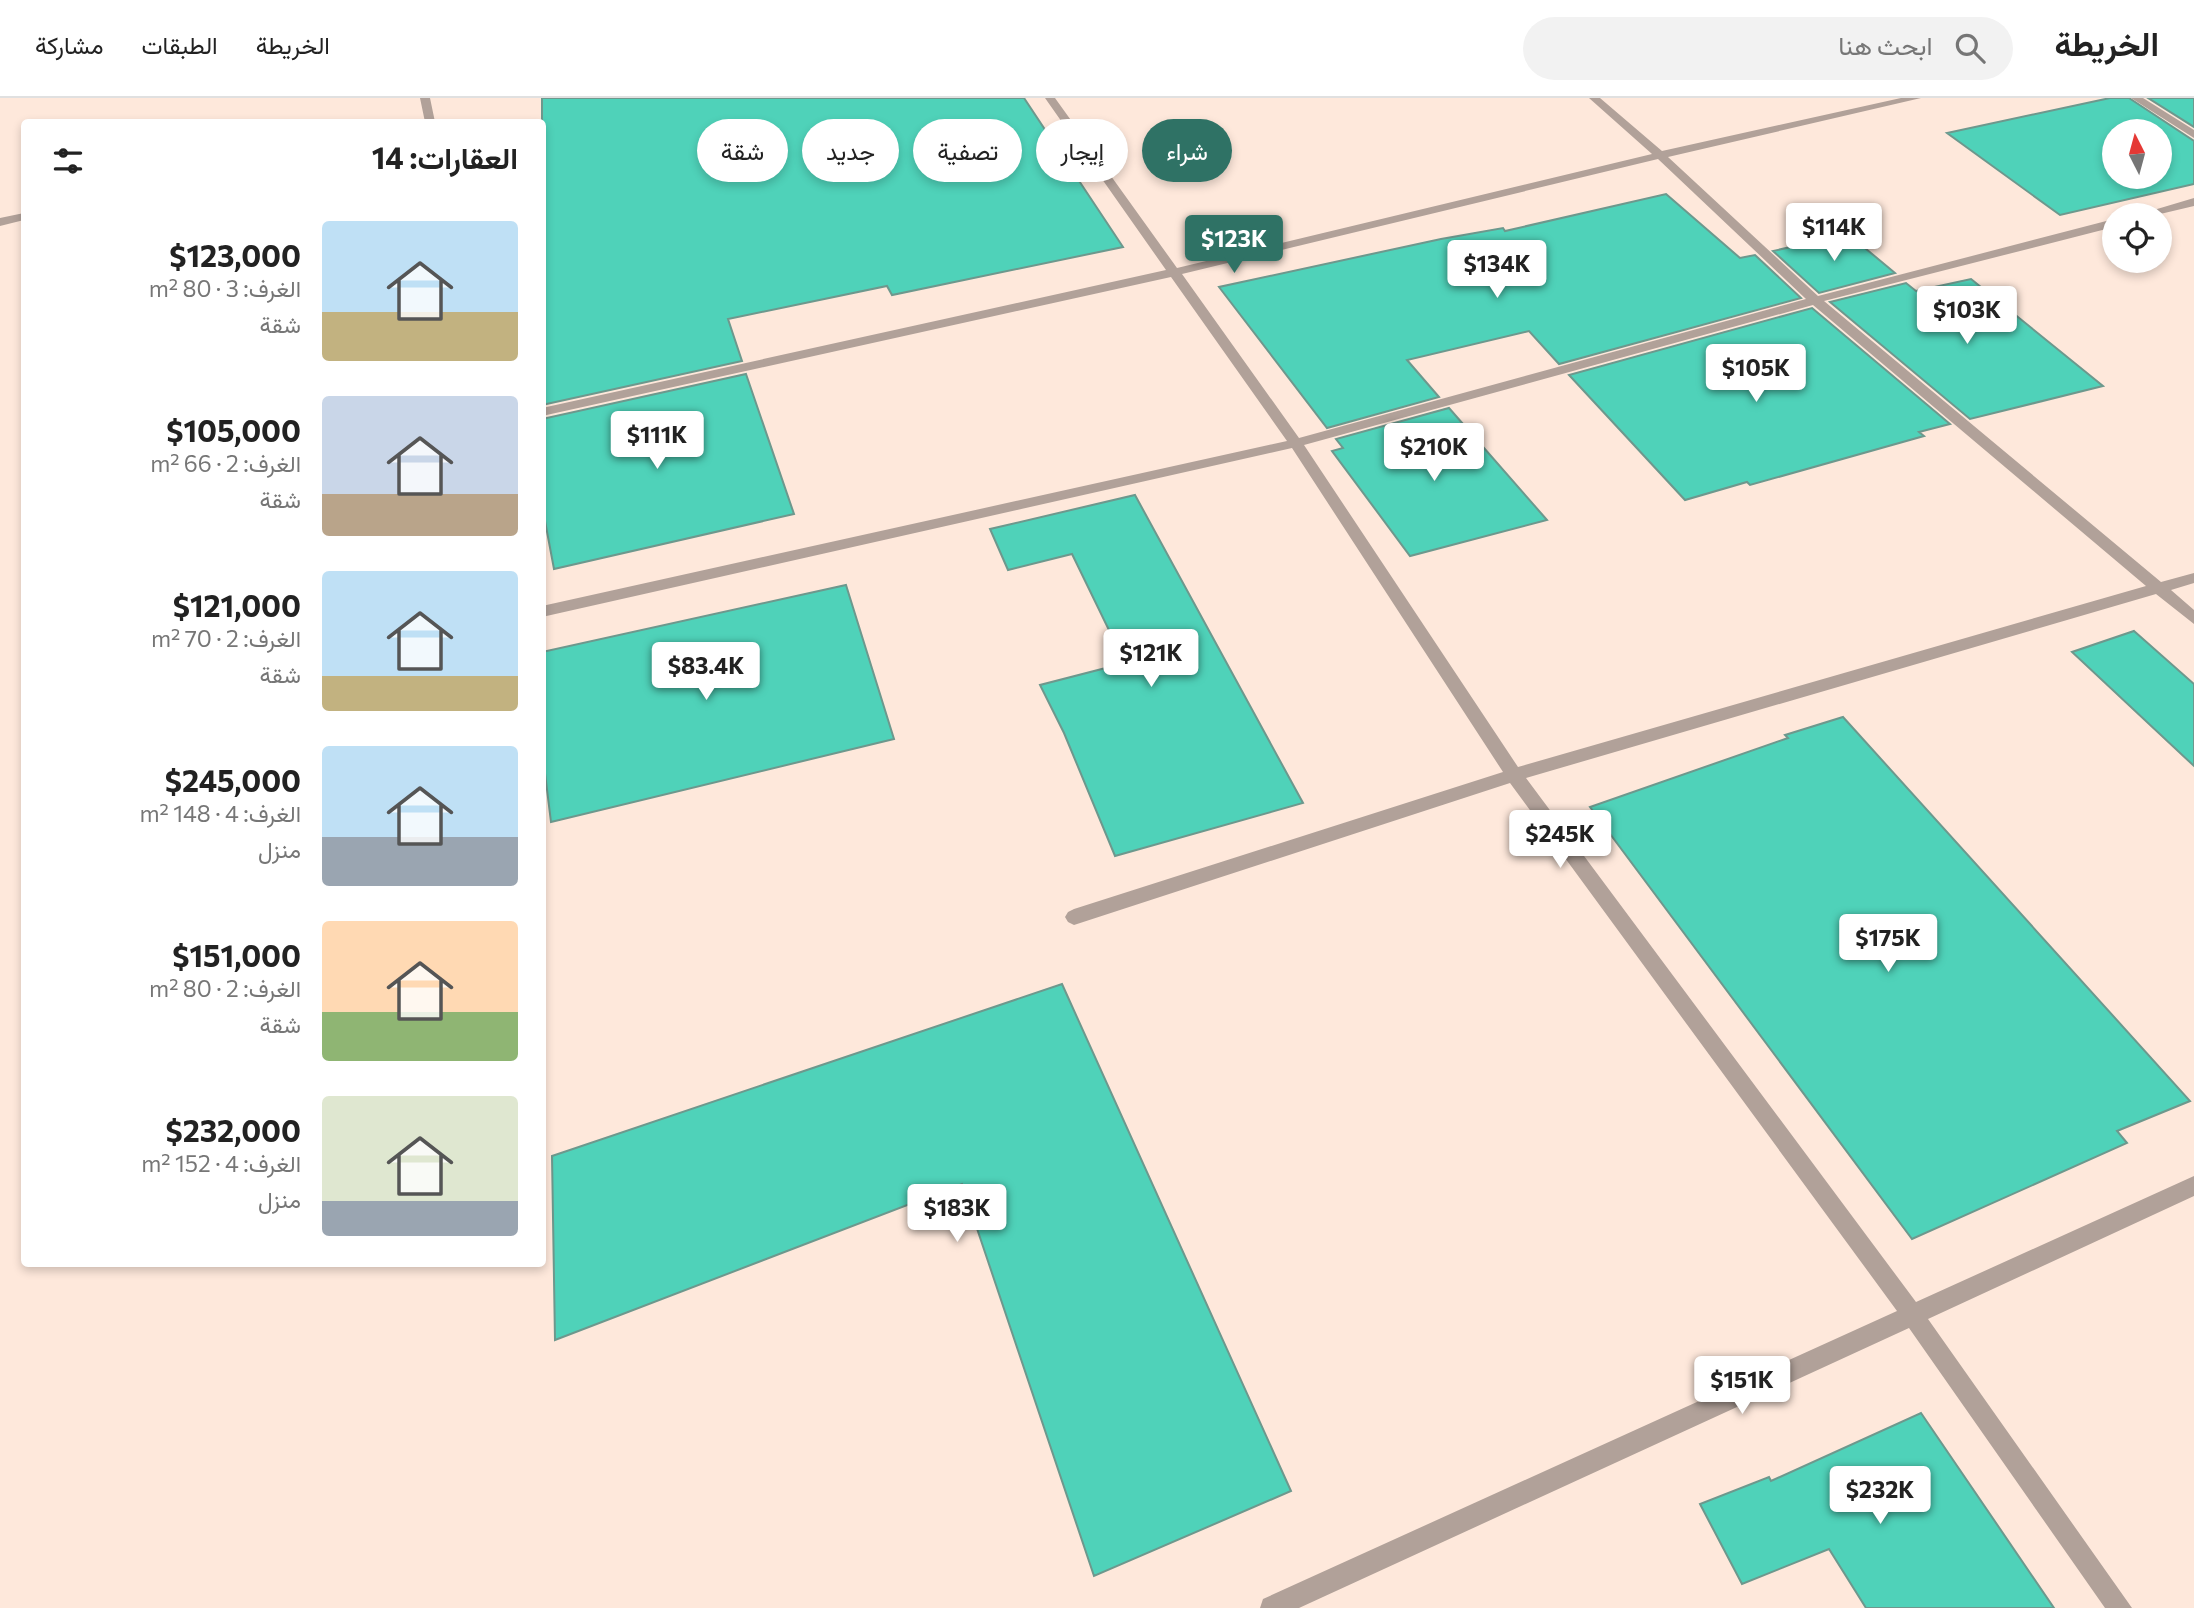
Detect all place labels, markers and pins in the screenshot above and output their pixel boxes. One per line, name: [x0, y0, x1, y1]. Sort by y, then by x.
pin: $114K: [1785, 204, 1883, 263]
pin: $123K: [1185, 216, 1283, 275]
pin: $134K: [1448, 240, 1546, 300]
pin: $103K: [1918, 286, 2016, 346]
pin: $105K: [1707, 344, 1805, 404]
pin: $111K: [608, 412, 706, 471]
pin: $210K: [1385, 424, 1483, 483]
pin: $121K: [1102, 630, 1200, 689]
pin: $83.4K: [649, 642, 763, 702]
pin: $245K: [1511, 810, 1609, 870]
pin: $175K: [1839, 914, 1937, 974]
pin: $183K: [908, 1184, 1006, 1244]
pin: $151K: [1693, 1356, 1791, 1416]
pin: $232K: [1831, 1466, 1929, 1526]

